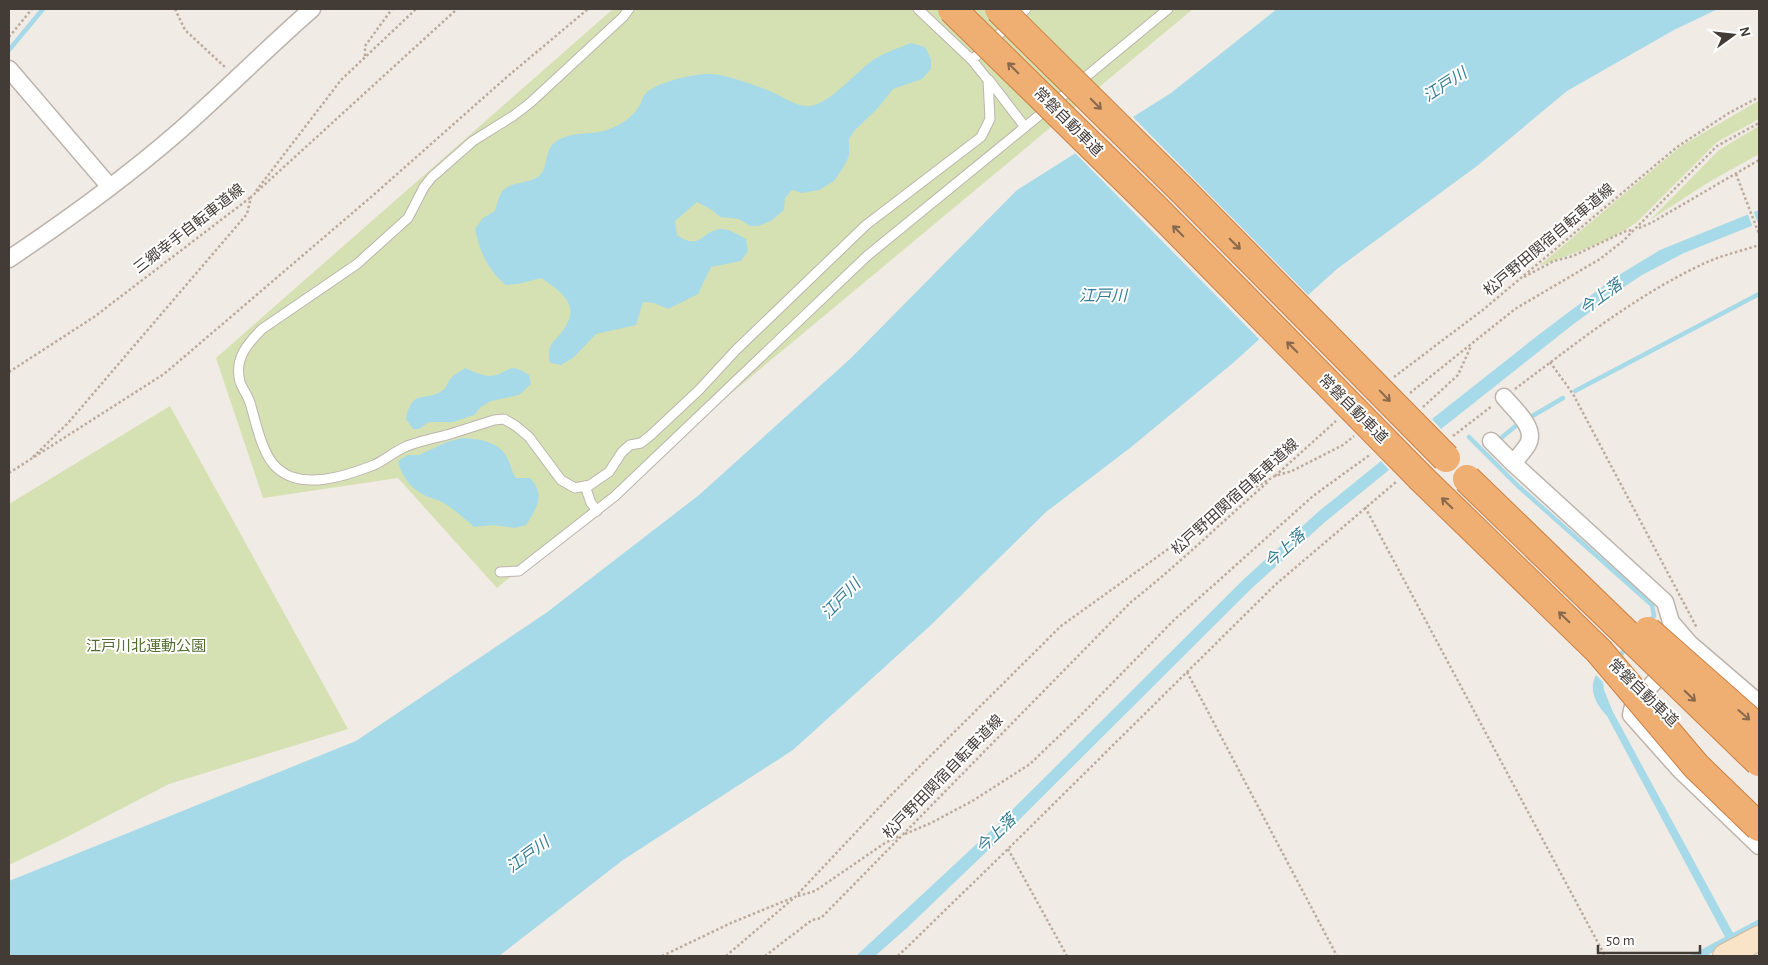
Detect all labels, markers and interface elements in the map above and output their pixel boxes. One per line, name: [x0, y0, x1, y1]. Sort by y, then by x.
north arrow: [1708, 10, 1758, 60]
text: N: [1737, 25, 1753, 38]
one-way arrow: [1007, 61, 1019, 74]
water label: 江戸川: [1420, 63, 1471, 105]
street label: 常磐自動車道: [1031, 84, 1106, 159]
one-way arrow: [1090, 98, 1102, 111]
street label: 松戸野田関宿自転車道線: [1480, 180, 1617, 299]
street label: 三郷幸手自転車道線: [131, 181, 247, 276]
one-way arrow: [1172, 225, 1184, 237]
one-way arrow: [1229, 238, 1242, 250]
water label: 今上落: [1576, 274, 1627, 318]
water label: 江戸川: [1079, 287, 1129, 304]
one-way arrow: [1286, 341, 1298, 353]
street label: 常磐自動車道: [1316, 371, 1391, 446]
one-way arrow: [1379, 390, 1391, 402]
street label: 松戸野田関宿自転車道線: [1168, 435, 1301, 558]
one-way arrow: [1442, 498, 1454, 510]
water label: 今上落: [1261, 524, 1310, 571]
water label: 江戸川: [818, 574, 865, 622]
one-way arrow: [1558, 611, 1570, 623]
park label: 江戸川北運動公園: [86, 637, 206, 654]
street label: 常磐自動車道: [1605, 656, 1681, 730]
one-way arrow: [1684, 690, 1696, 702]
one-way arrow: [1737, 709, 1750, 721]
street label: 松戸野田関宿自転車道線: [880, 712, 1006, 842]
water label: 今上落: [972, 809, 1021, 856]
water label: 江戸川: [503, 832, 554, 876]
scale bar: [1598, 922, 1700, 954]
text: 50 m: [1606, 933, 1635, 948]

